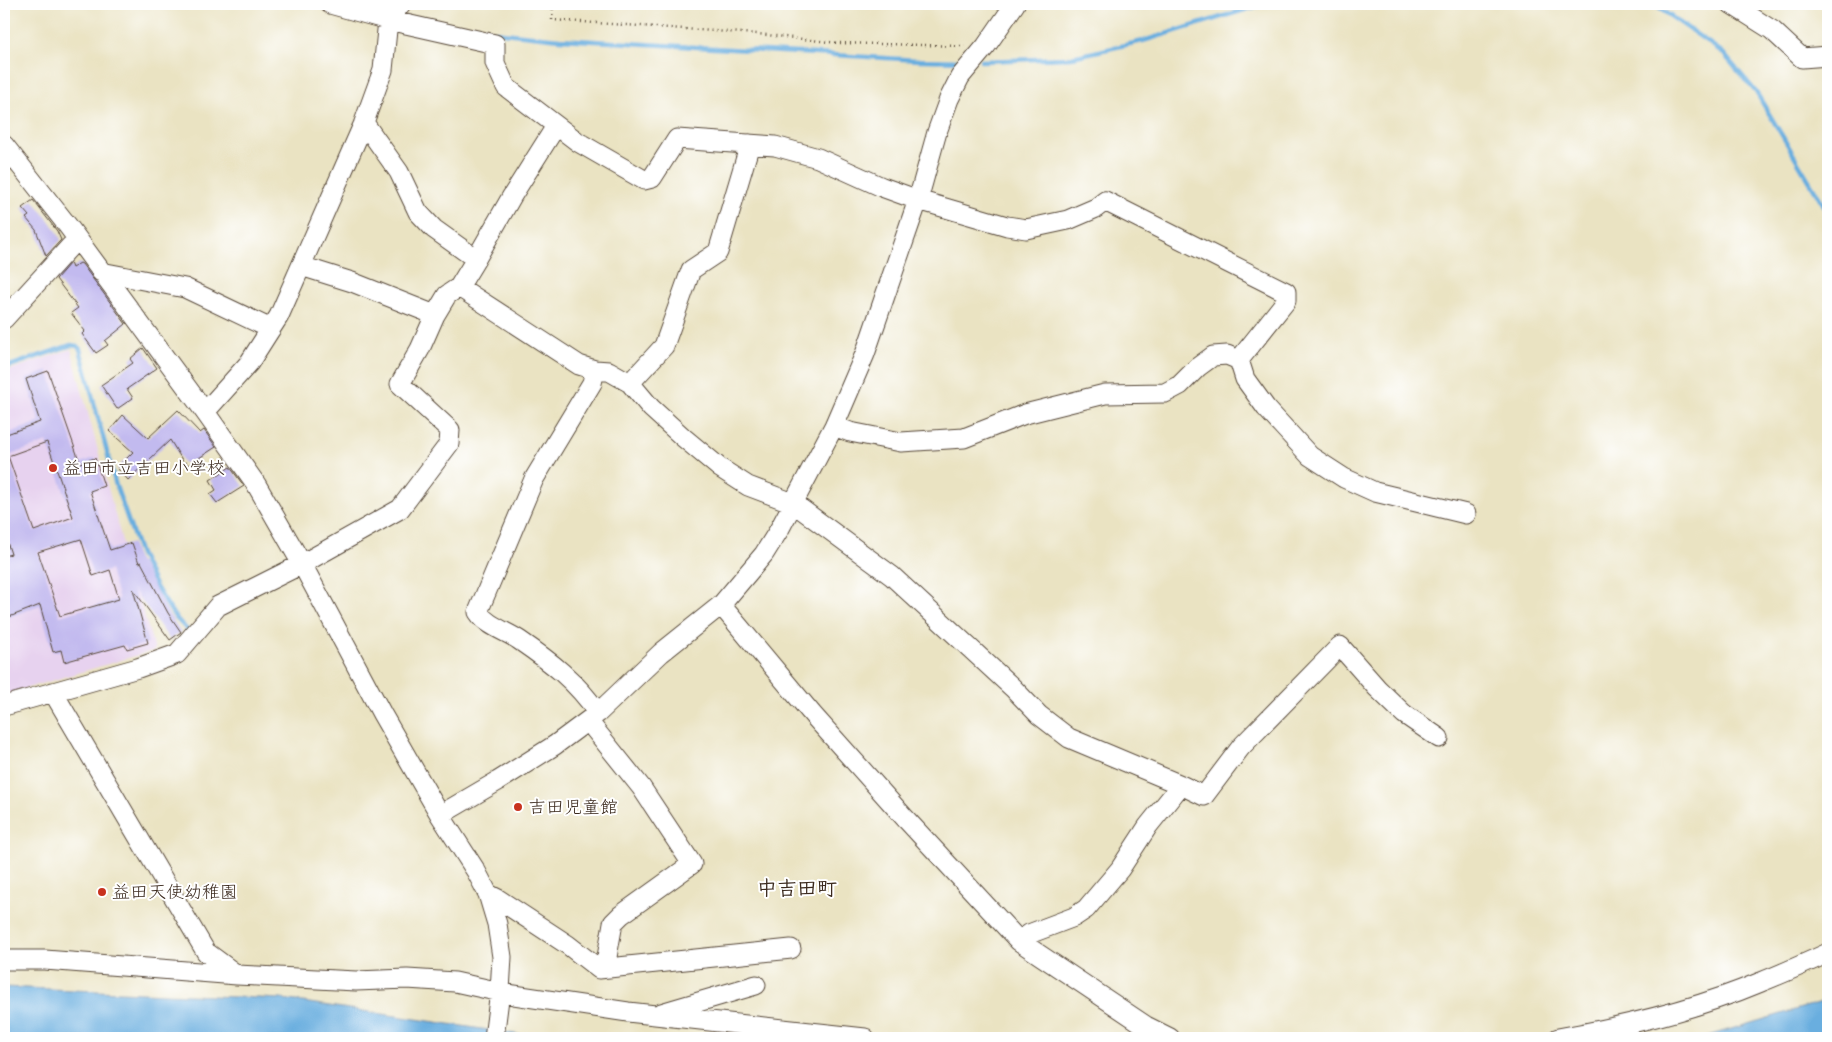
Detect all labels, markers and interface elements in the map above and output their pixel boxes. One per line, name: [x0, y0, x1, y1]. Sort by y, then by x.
place label: 益田市立吉田小学校: [63, 458, 225, 479]
marker: 益田市立吉田小学校: [47, 462, 59, 474]
place label: 吉田児童館: [528, 797, 618, 818]
marker: 吉田児童館: [512, 801, 524, 813]
district label: 中吉田町: [757, 877, 837, 901]
place label: 益田天使幼稚園: [112, 882, 238, 903]
marker: 益田天使幼稚園: [96, 886, 108, 898]

